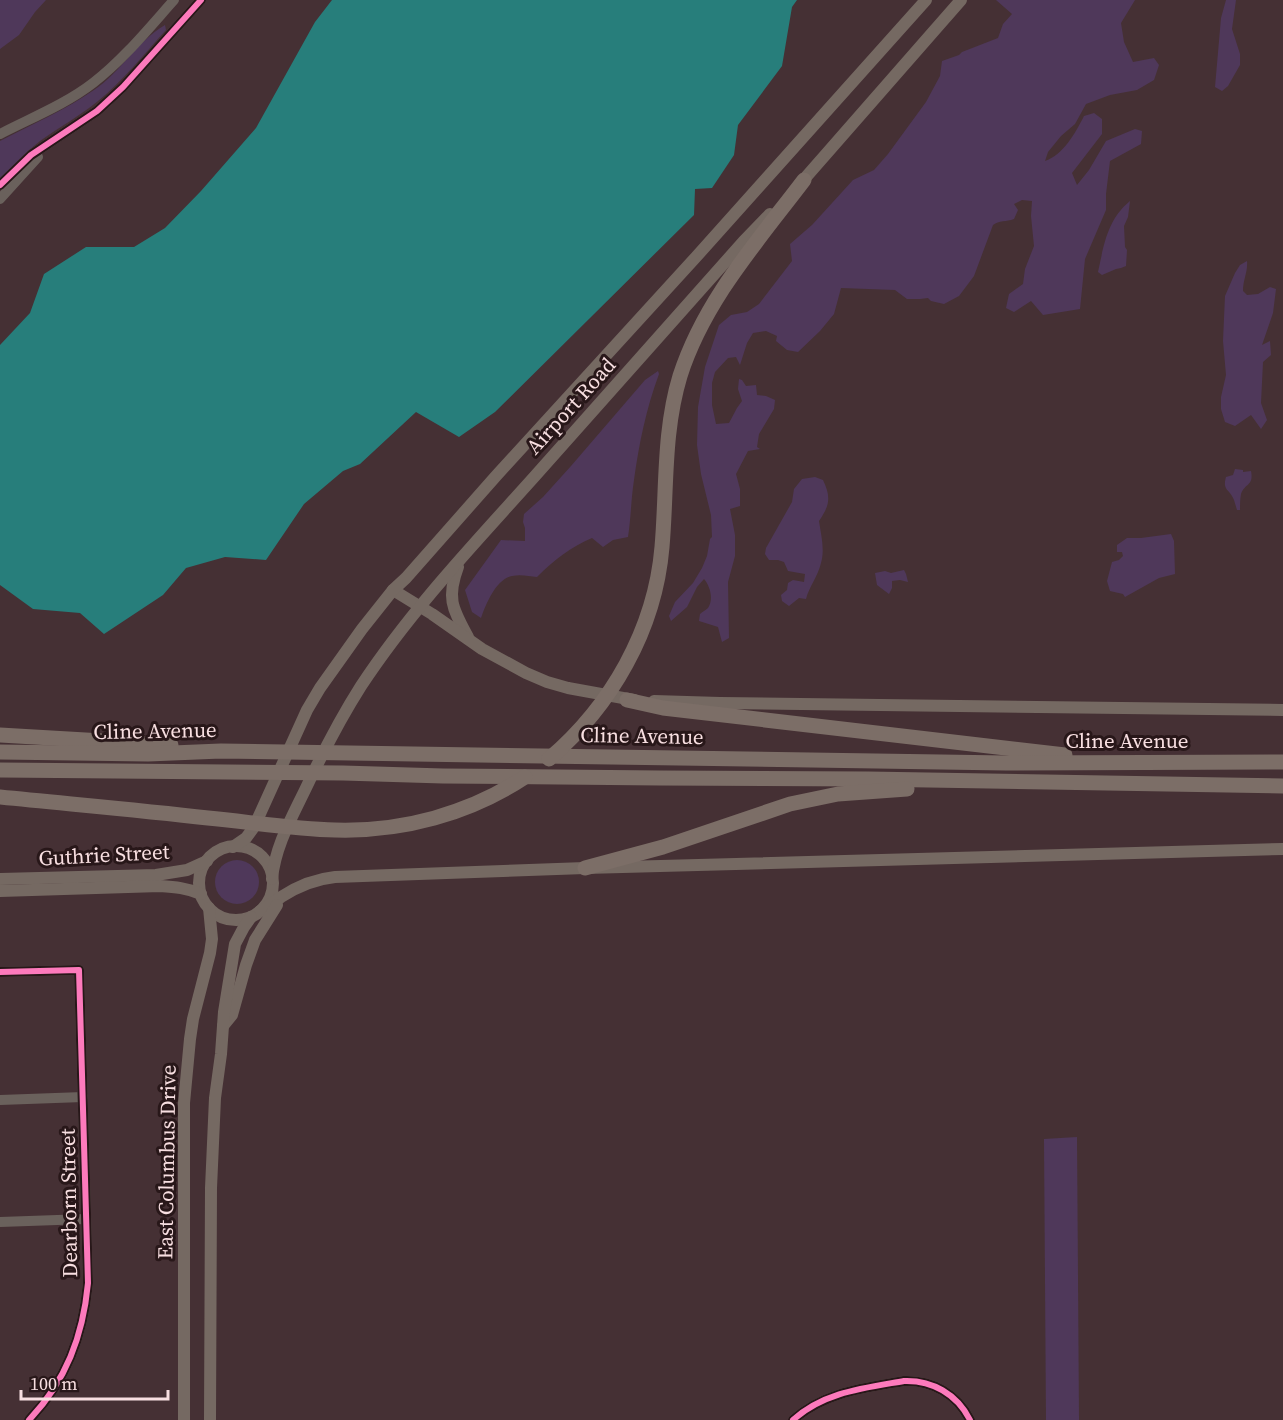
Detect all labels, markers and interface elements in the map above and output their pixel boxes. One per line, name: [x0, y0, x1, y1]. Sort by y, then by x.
street label: Airport Road: [519, 351, 622, 460]
street label: Cline Avenue: [93, 715, 217, 746]
street label: Cline Avenue: [580, 720, 704, 751]
street label: Cline Avenue: [1065, 726, 1189, 755]
street label: Guthrie Street: [38, 837, 170, 872]
street label: East Columbus Drive: [150, 1064, 183, 1260]
street label: Dearborn Street: [53, 1128, 84, 1278]
scale bar: [21, 1363, 168, 1401]
text: 100 m: [30, 1371, 77, 1396]

